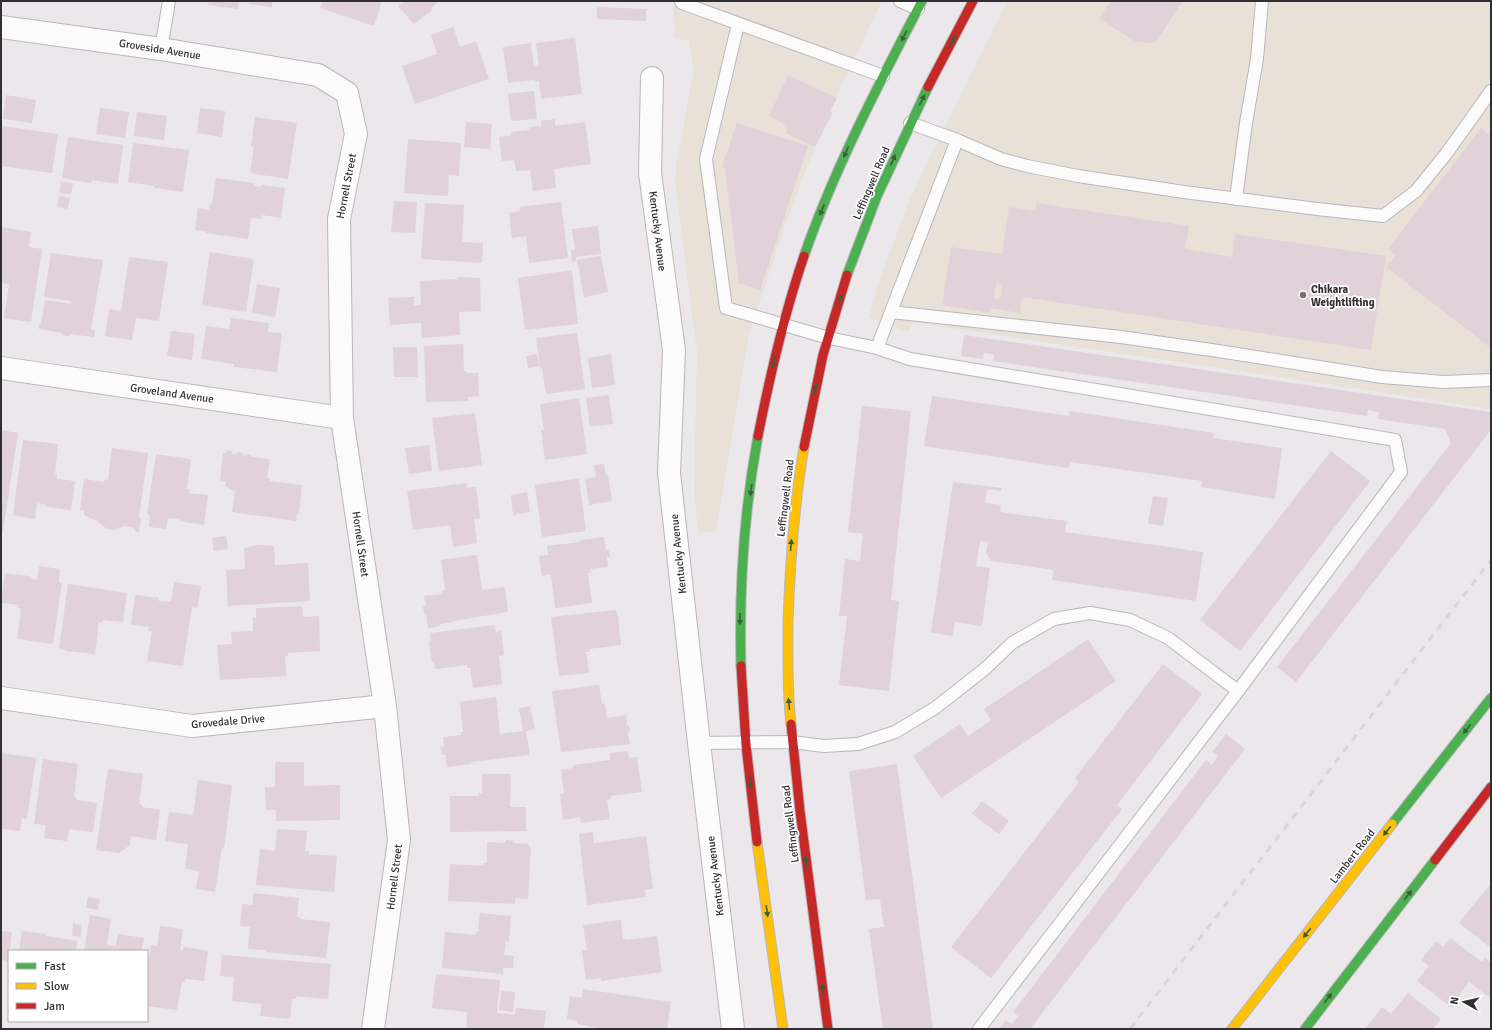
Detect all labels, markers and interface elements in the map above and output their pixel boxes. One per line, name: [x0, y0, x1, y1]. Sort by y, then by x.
one-way arrow: [901, 30, 907, 41]
one-way arrow: [948, 36, 955, 48]
street label: Groveside Avenue: [118, 37, 202, 62]
one-way arrow: [918, 94, 925, 106]
street label: Leffingwell Road: [850, 145, 893, 222]
one-way arrow: [843, 146, 849, 157]
street label: Hornell Street: [334, 152, 359, 220]
one-way arrow: [891, 154, 897, 166]
street label: Kentucky Avenue: [646, 190, 669, 272]
one-way arrow: [819, 204, 825, 215]
place label: Chikara Weightlifting: [1311, 283, 1375, 309]
marker: Chikara Weightlifting: [1298, 290, 1308, 300]
one-way arrow: [837, 294, 843, 306]
one-way arrow: [771, 356, 777, 368]
street label: Groveland Avenue: [129, 381, 215, 406]
one-way arrow: [813, 384, 819, 396]
street label: Leffingwell Road: [774, 458, 797, 538]
one-way arrow: [748, 484, 754, 496]
street label: Hornell Street: [349, 510, 372, 578]
street label: Kentucky Avenue: [668, 513, 689, 595]
one-way arrow: [788, 539, 794, 551]
one-way arrow: [737, 613, 743, 626]
one-way arrow: [786, 698, 792, 710]
street label: Grovedale Drive: [191, 712, 265, 731]
one-way arrow: [1463, 723, 1471, 734]
one-way arrow: [747, 776, 753, 788]
street label: Leffingwell Road: [779, 784, 802, 864]
one-way arrow: [1382, 825, 1391, 836]
street label: Lambert Road: [1327, 826, 1378, 886]
street label: Kentucky Avenue: [704, 835, 727, 917]
street label: Hornell Street: [384, 843, 405, 911]
one-way arrow: [803, 856, 810, 868]
one-way arrow: [1403, 890, 1412, 901]
one-way arrow: [764, 905, 770, 917]
one-way arrow: [1302, 928, 1311, 939]
legend: [8, 950, 148, 1022]
text: Fast: [44, 959, 65, 974]
text: Slow: [44, 979, 69, 994]
north arrow: [1444, 982, 1484, 1022]
one-way arrow: [820, 984, 826, 996]
one-way arrow: [1324, 993, 1333, 1004]
text: N: [1448, 996, 1462, 1005]
text: Jam: [44, 999, 65, 1014]

